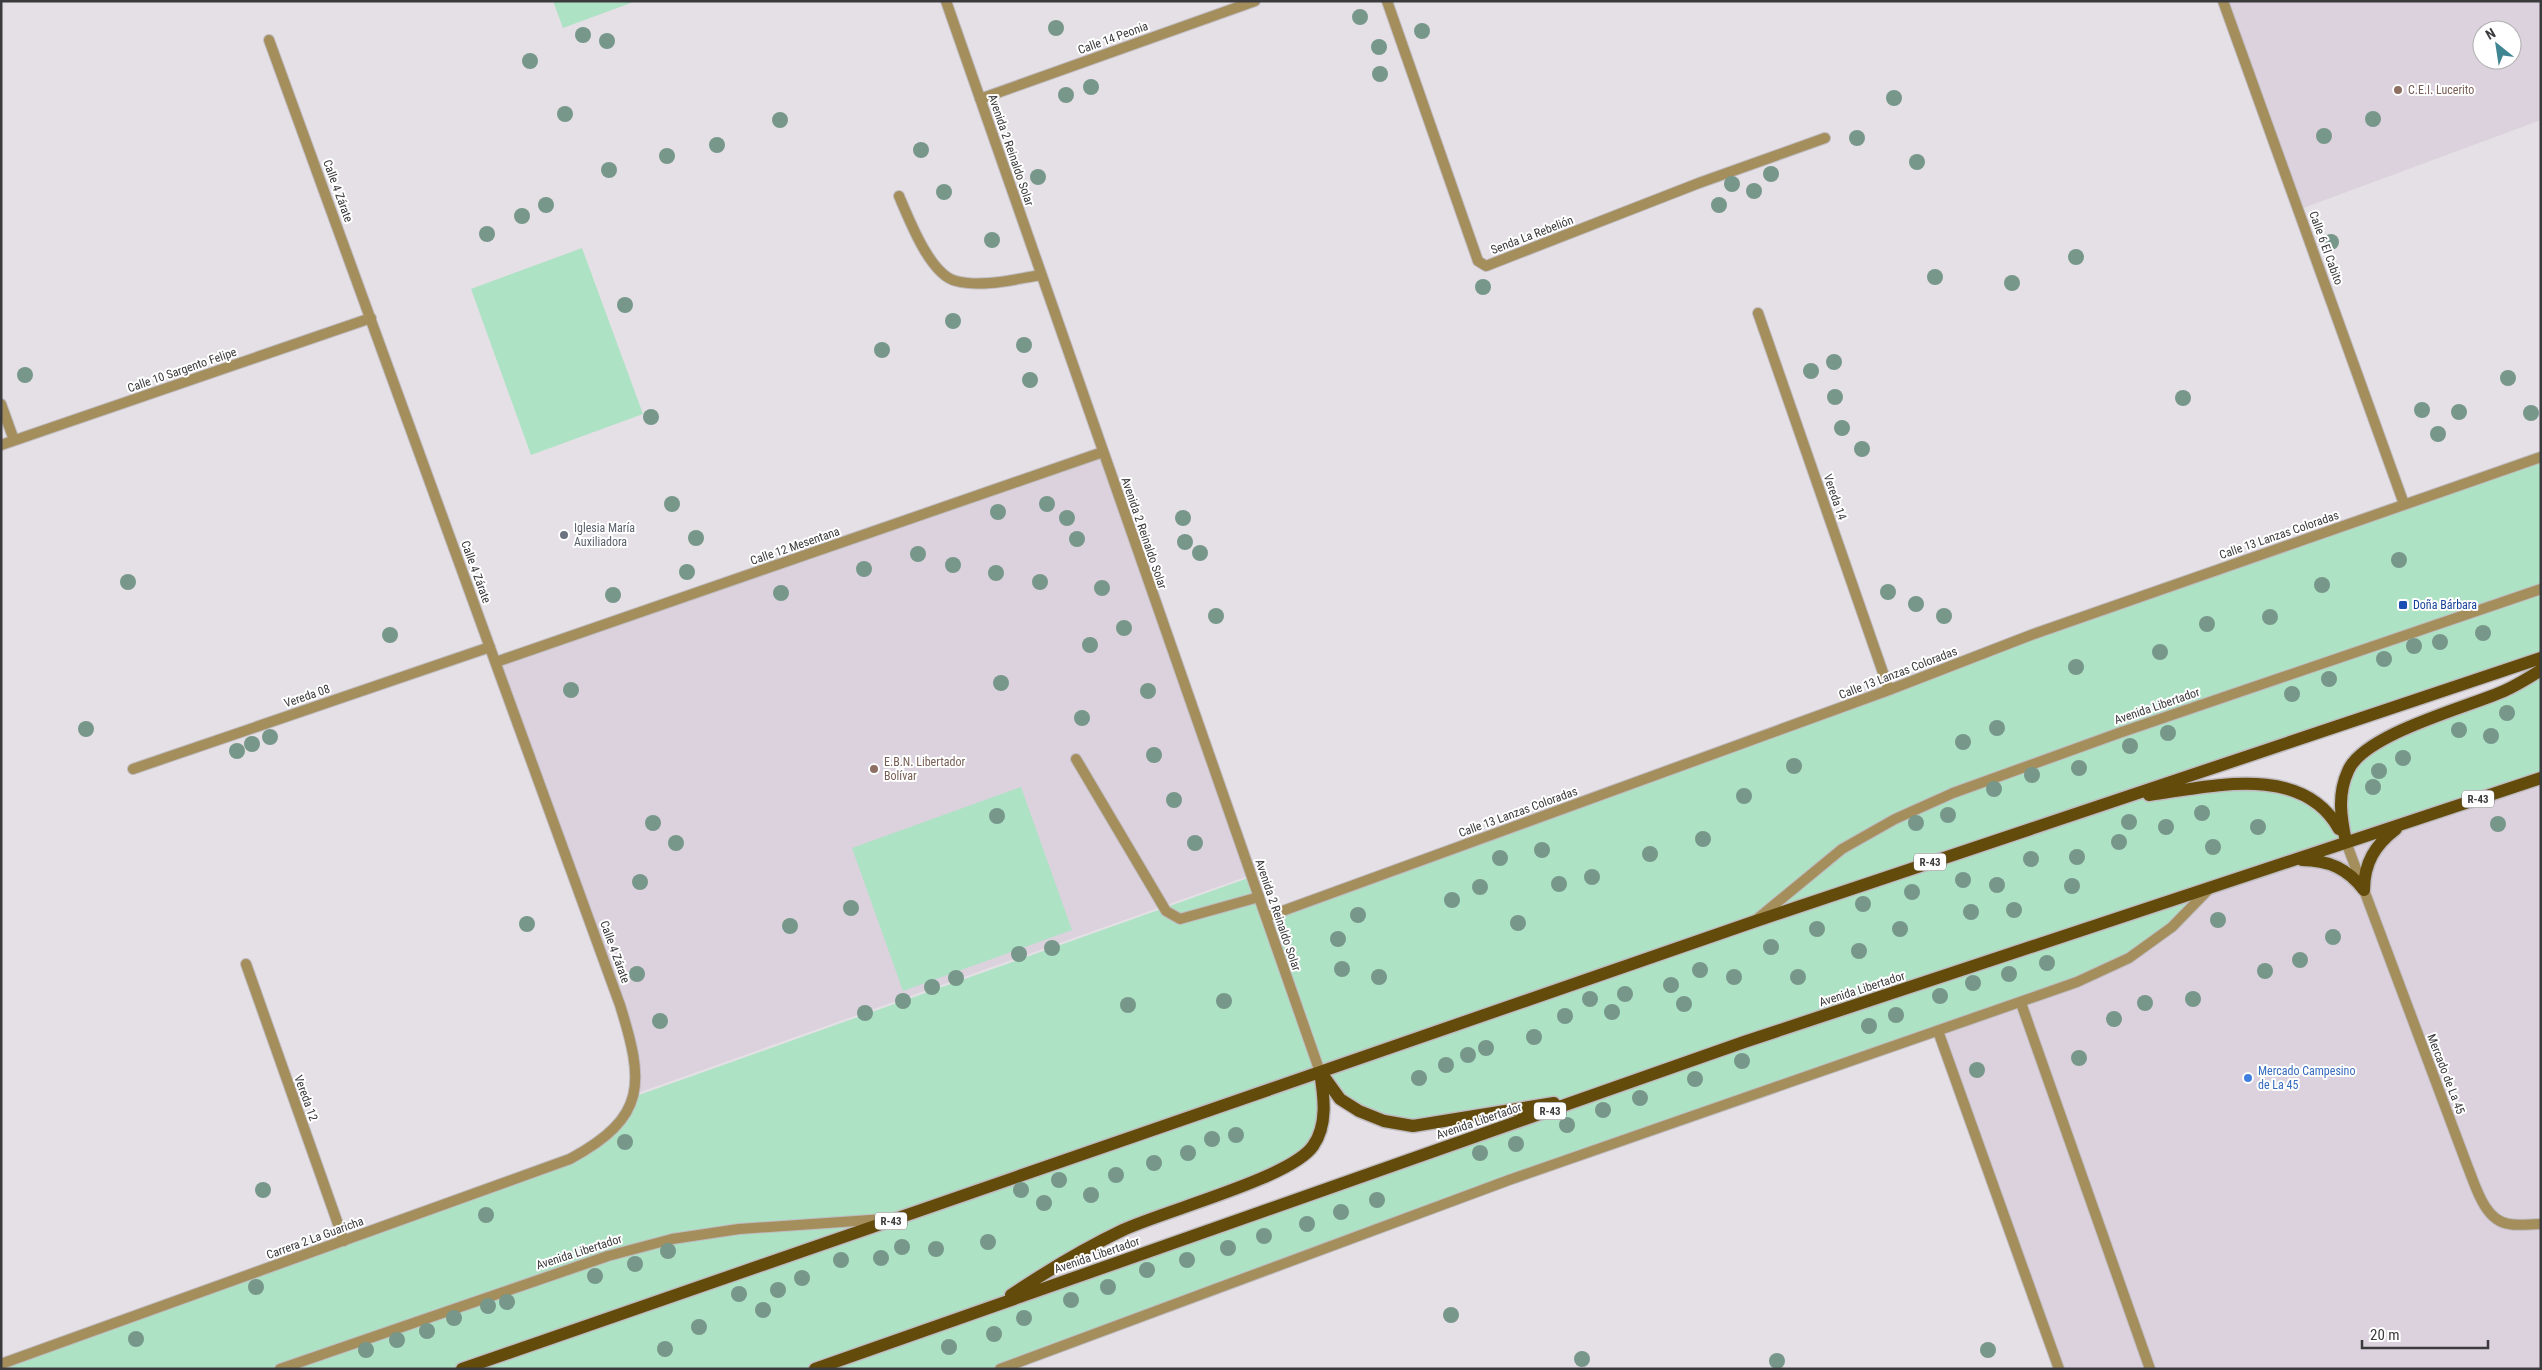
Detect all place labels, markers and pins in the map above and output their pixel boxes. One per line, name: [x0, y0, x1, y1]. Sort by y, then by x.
place label: C.E.I. Lucerito: [2408, 83, 2474, 97]
marker: C.E.I. Lucerito: [2392, 84, 2404, 96]
place label: Iglesia María Auxiliadora: [574, 521, 635, 549]
marker: Iglesia María Auxiliadora: [558, 529, 570, 541]
place label: Doña Bárbara: [2413, 598, 2477, 612]
marker: Doña Bárbara: [2397, 599, 2409, 611]
place label: E.B.N. Libertador Bolívar: [884, 755, 965, 783]
marker: E.B.N. Libertador Bolívar: [868, 763, 880, 775]
place label: Mercado Campesino de La 45: [2258, 1064, 2355, 1092]
marker: Mercado Campesino de La 45: [2242, 1072, 2254, 1084]

